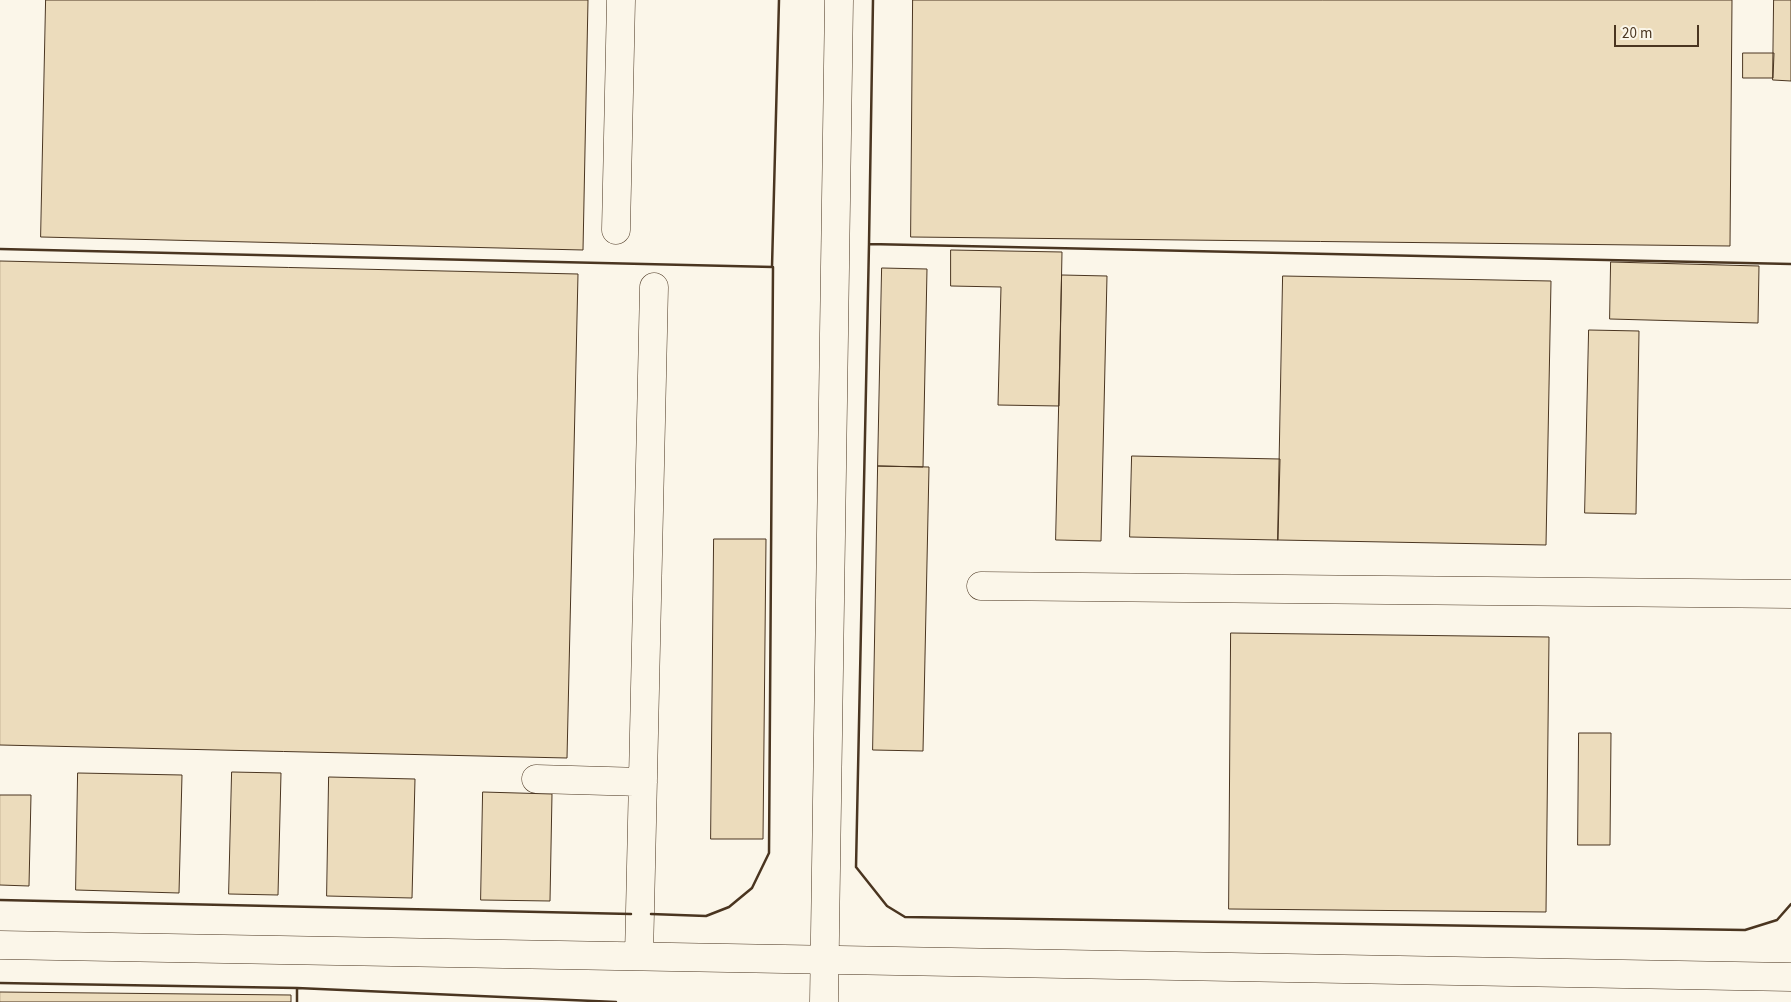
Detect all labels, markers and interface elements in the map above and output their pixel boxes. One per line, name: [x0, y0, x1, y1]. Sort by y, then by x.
scale bar: [1616, 15, 1701, 47]
text: 20 m: [1622, 23, 1652, 44]

